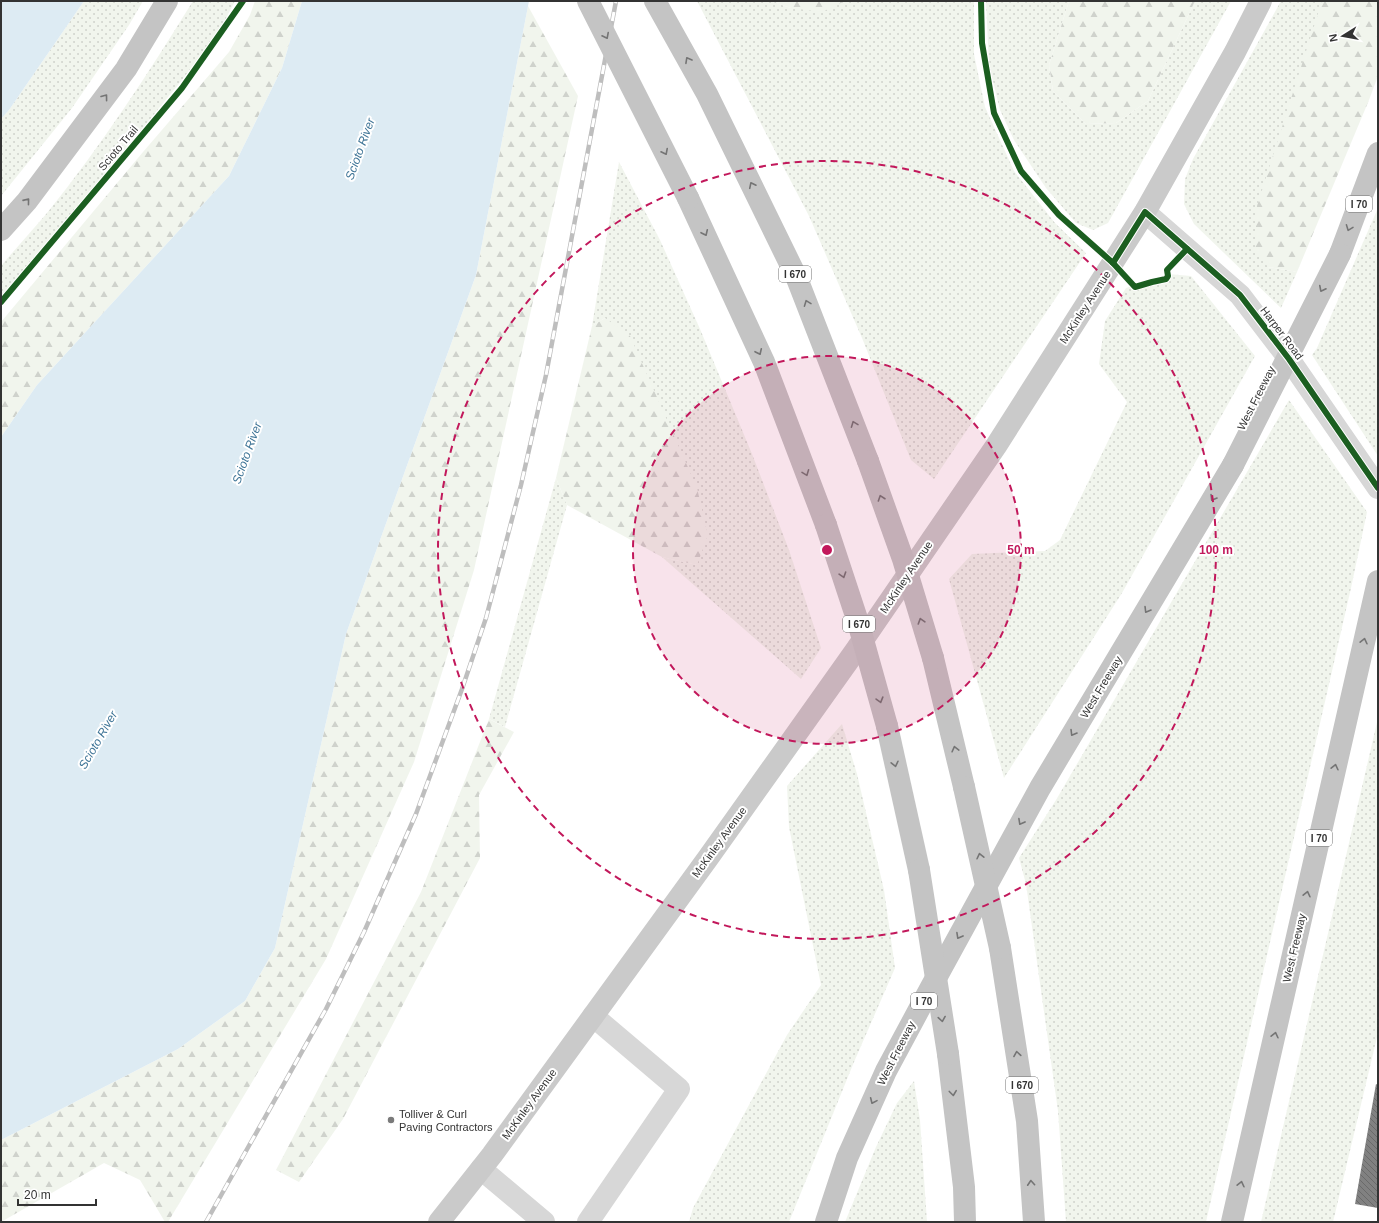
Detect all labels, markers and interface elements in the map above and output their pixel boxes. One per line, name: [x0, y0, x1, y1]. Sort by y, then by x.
north arrow: [1323, 16, 1363, 56]
one-way arrow: [601, 32, 609, 39]
text: N: [1327, 33, 1340, 43]
one-way arrow: [686, 57, 693, 64]
one-way arrow: [100, 95, 107, 102]
water label: Scioto River: [342, 115, 378, 182]
street label: Scioto Trail: [96, 123, 140, 173]
one-way arrow: [660, 147, 668, 155]
one-way arrow: [749, 182, 757, 190]
road number: I 70: [1346, 196, 1372, 212]
one-way arrow: [22, 198, 29, 206]
one-way arrow: [1346, 225, 1354, 232]
one-way arrow: [700, 229, 708, 237]
road number: I 670: [779, 266, 811, 282]
street label: McKinley Avenue: [1057, 268, 1113, 346]
one-way arrow: [1319, 285, 1327, 292]
one-way arrow: [803, 300, 811, 307]
street label: Harper Road: [1258, 304, 1306, 362]
one-way arrow: [754, 347, 762, 355]
street label: West Freeway: [1235, 364, 1277, 432]
water label: Scioto River: [229, 419, 265, 486]
one-way arrow: [851, 421, 859, 429]
one-way arrow: [802, 469, 810, 476]
one-way arrow: [877, 494, 886, 501]
one-way arrow: [1211, 494, 1218, 501]
street label: McKinley Avenue: [877, 539, 935, 615]
centre of rings: [820, 543, 834, 557]
text: 50 m: [1007, 543, 1035, 557]
text: 100 m: [1199, 543, 1233, 557]
one-way arrow: [838, 571, 846, 578]
one-way arrow: [1144, 606, 1151, 613]
road number: I 670: [843, 616, 875, 632]
one-way arrow: [917, 618, 926, 625]
one-way arrow: [1360, 638, 1368, 644]
street label: West Freeway: [1078, 653, 1124, 720]
one-way arrow: [875, 696, 883, 703]
water label: Scioto River: [76, 708, 121, 772]
one-way arrow: [1070, 729, 1077, 736]
one-way arrow: [951, 746, 960, 753]
one-way arrow: [891, 760, 899, 767]
one-way arrow: [1331, 764, 1339, 771]
street label: McKinley Avenue: [689, 804, 749, 880]
one-way arrow: [1019, 818, 1026, 825]
road number: I 70: [1306, 830, 1332, 846]
one-way arrow: [976, 852, 984, 859]
one-way arrow: [1302, 891, 1310, 897]
street label: West Freeway: [1280, 912, 1308, 983]
one-way arrow: [956, 932, 963, 939]
road number: I 70: [911, 993, 937, 1009]
one-way arrow: [938, 1016, 946, 1022]
street label: West Freeway: [875, 1019, 917, 1087]
one-way arrow: [1270, 1032, 1278, 1038]
one-way arrow: [1013, 1051, 1022, 1057]
street label: McKinley Avenue: [499, 1066, 559, 1142]
road number: I 670: [1006, 1077, 1038, 1093]
one-way arrow: [948, 1090, 957, 1096]
one-way arrow: [869, 1097, 877, 1104]
place label: Tolliver & Curl Paving Contractors: [399, 1108, 493, 1133]
marker: Tolliver & Curl Paving Contractors: [386, 1115, 396, 1125]
one-way arrow: [1027, 1180, 1036, 1186]
scale bar: [18, 1181, 96, 1207]
one-way arrow: [1236, 1181, 1245, 1188]
text: 20 m: [24, 1188, 51, 1202]

